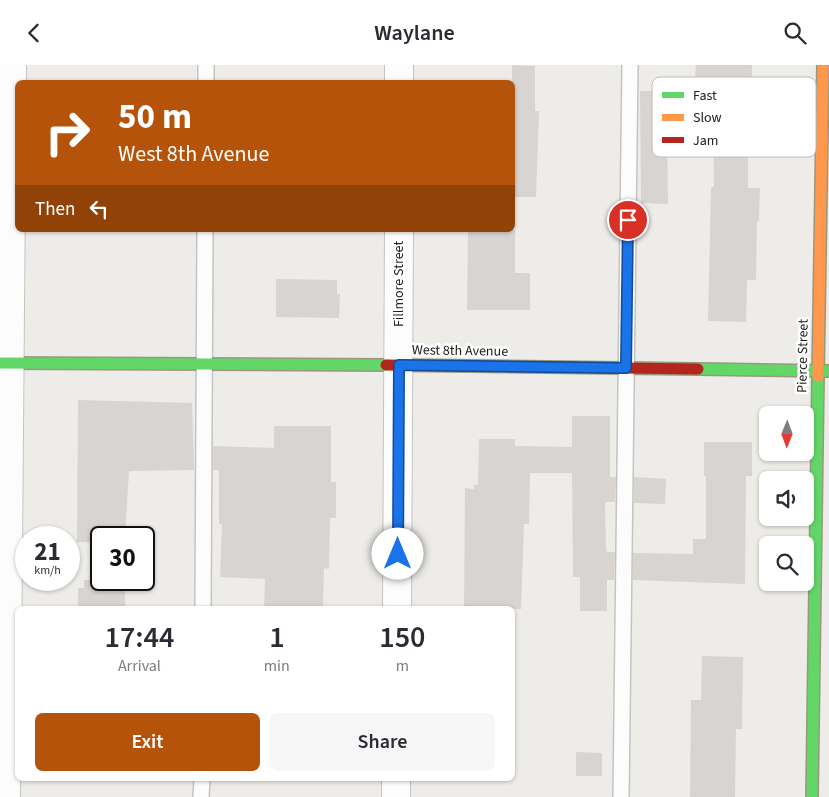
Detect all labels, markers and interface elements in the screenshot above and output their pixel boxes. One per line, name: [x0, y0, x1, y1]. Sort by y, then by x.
text: Waylane: [374, 17, 455, 49]
icon: back: [20, 19, 48, 47]
icon: search: [781, 19, 809, 47]
legend: [652, 77, 816, 157]
text: Fast: [693, 86, 717, 106]
text: 50 m: [118, 92, 192, 142]
icon: right: [35, 100, 100, 165]
text: Slow: [693, 108, 722, 128]
text: Jam: [693, 131, 718, 151]
text: West 8th Avenue: [118, 138, 269, 170]
icon: left: [85, 195, 113, 223]
text: Then: [35, 196, 75, 223]
pin: [607, 199, 649, 241]
icon: arrive: [614, 206, 642, 234]
street label: Fillmore Street: [389, 241, 409, 327]
street label: Pierce Street: [792, 319, 814, 393]
street label: West 8th Avenue: [412, 340, 508, 362]
north arrow: [759, 406, 814, 461]
map controls: [759, 406, 814, 591]
button: sound: [759, 471, 814, 526]
speed limit sign: 30: [90, 526, 155, 591]
position arrow: [371, 527, 423, 579]
text: 21: [34, 534, 61, 570]
button: search: [759, 536, 814, 591]
text: km/h: [34, 562, 61, 579]
text: 17:44: [105, 616, 174, 659]
text: 1: [269, 616, 285, 659]
text: 150: [379, 616, 425, 659]
text: Arrival: [118, 655, 161, 677]
text: min: [264, 655, 290, 677]
text: m: [396, 655, 409, 677]
button: Exit: [35, 713, 260, 771]
button: Share: [270, 713, 495, 771]

